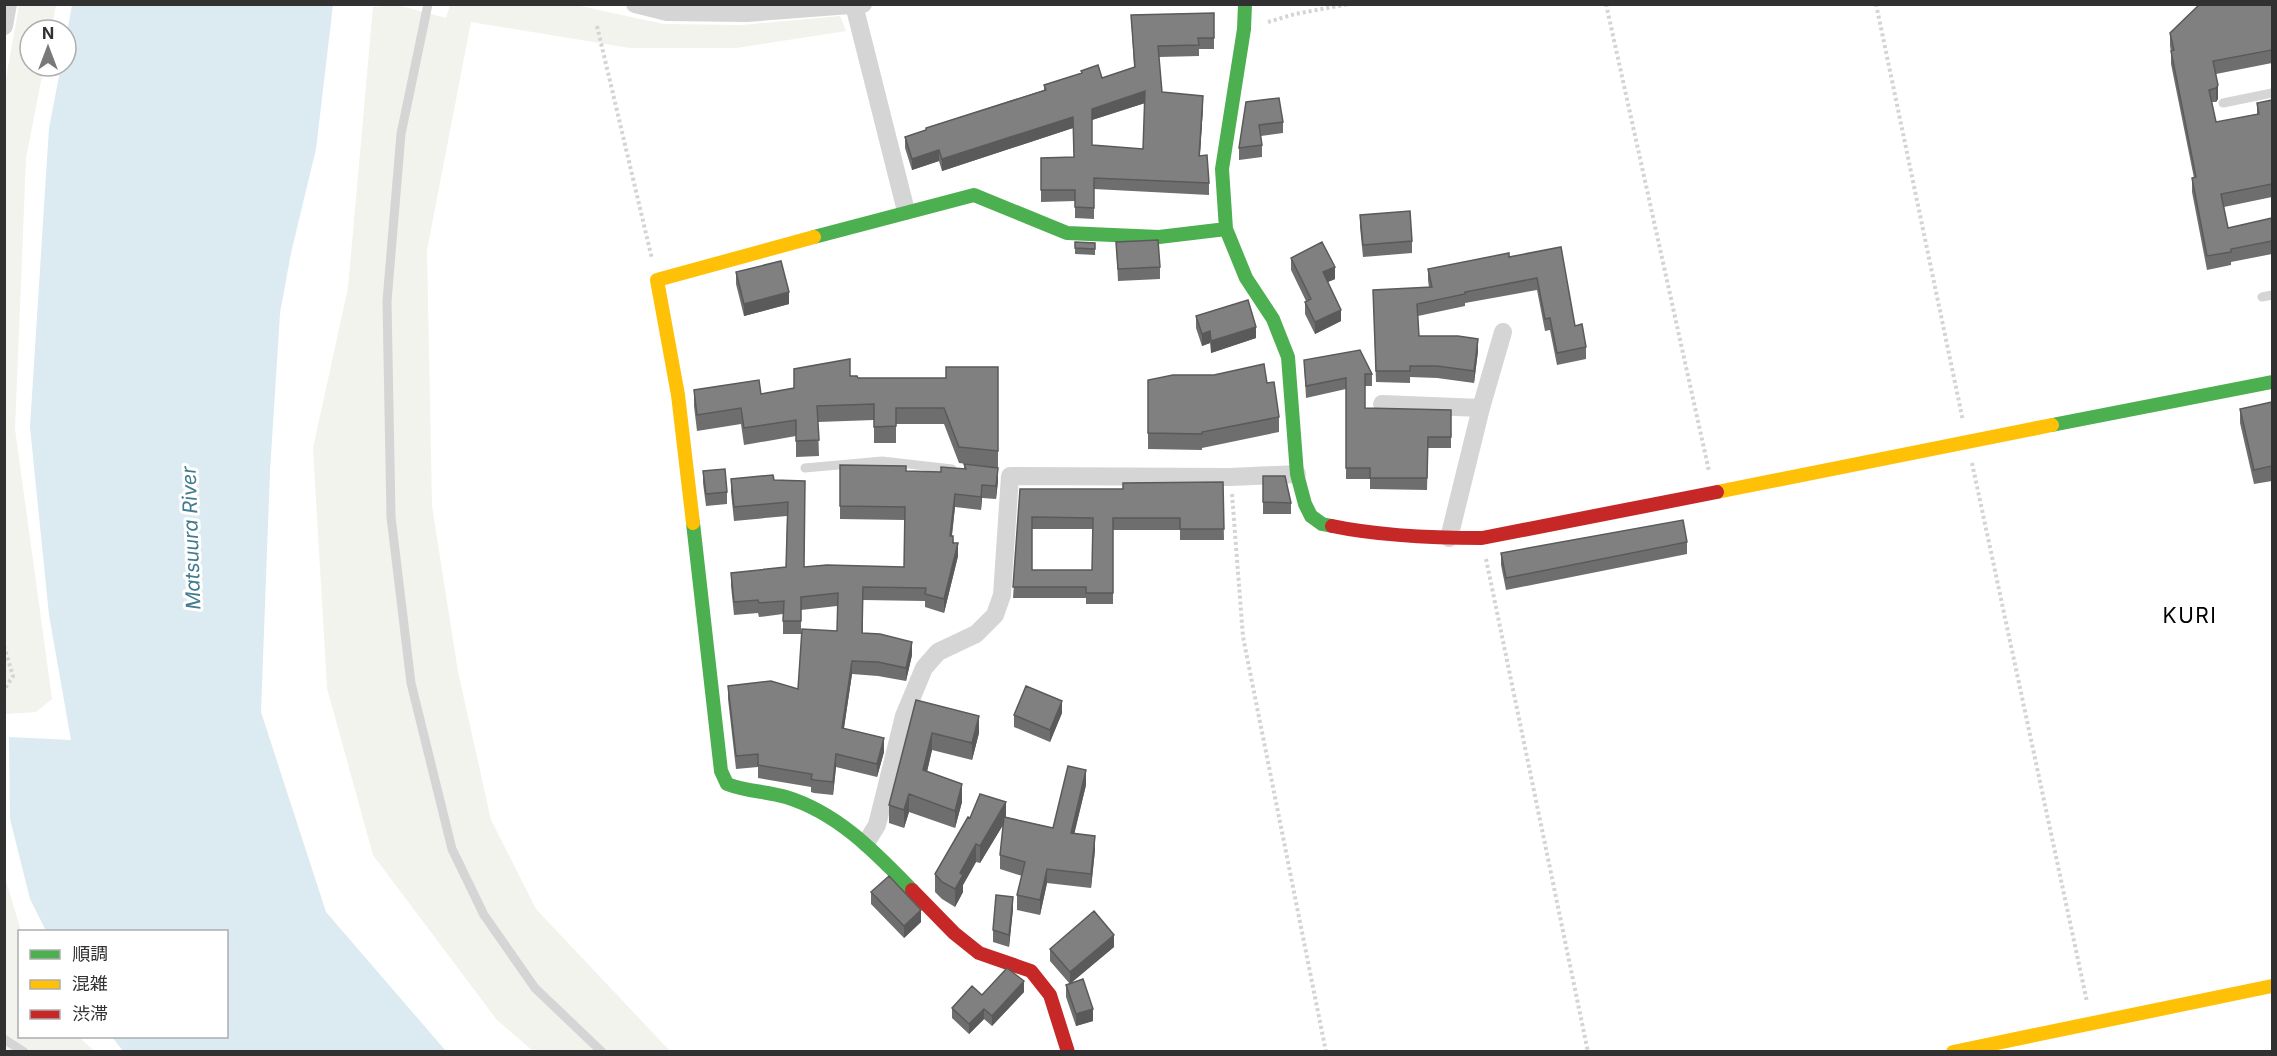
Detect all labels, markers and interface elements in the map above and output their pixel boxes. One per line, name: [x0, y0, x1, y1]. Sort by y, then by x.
north arrow: [18, 18, 78, 78]
text: N: [42, 23, 54, 43]
water label: Matsuura River: [176, 465, 205, 610]
district label: KURI: [2163, 603, 2217, 628]
legend: [18, 930, 228, 1038]
text: 順調: [72, 943, 108, 964]
text: 混雑: [72, 973, 108, 994]
text: 渋滞: [72, 1003, 108, 1024]

